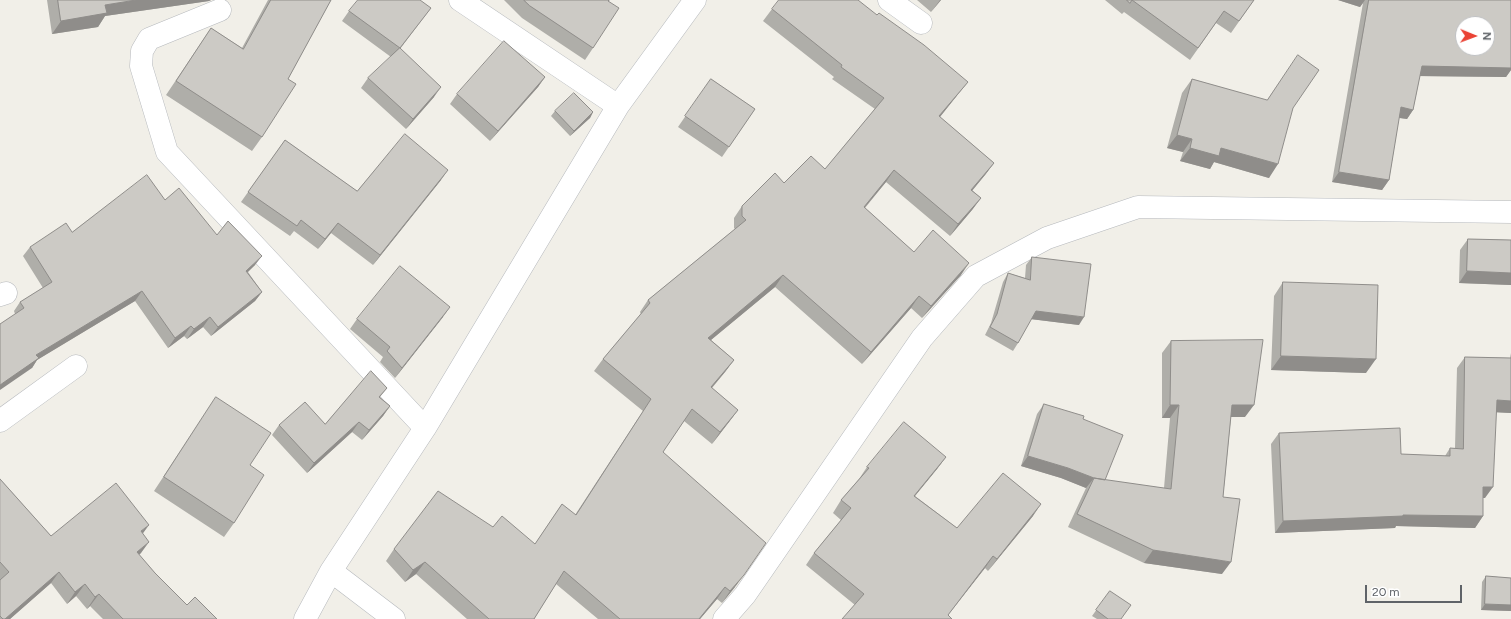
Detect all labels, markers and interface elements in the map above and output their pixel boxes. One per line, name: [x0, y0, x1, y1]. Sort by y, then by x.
north arrow: [1455, 16, 1495, 56]
text: N: [1480, 32, 1493, 41]
scale bar: [1367, 577, 1464, 603]
text: 20 m: [1372, 585, 1400, 599]

